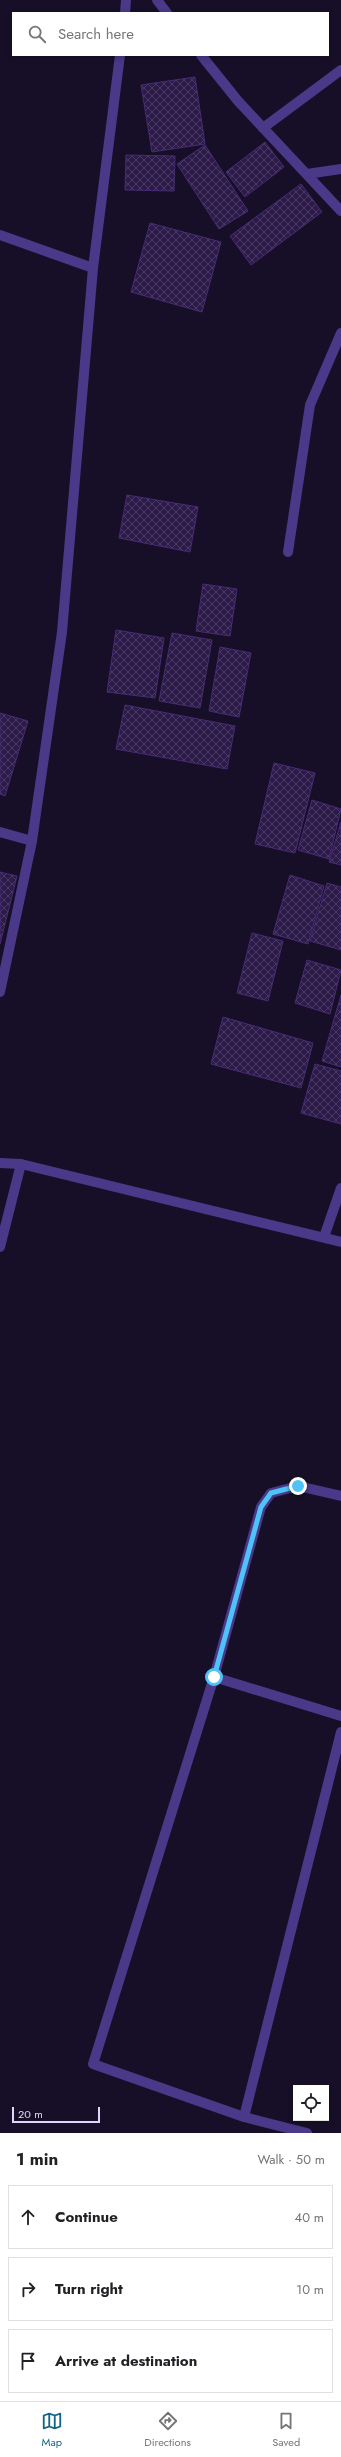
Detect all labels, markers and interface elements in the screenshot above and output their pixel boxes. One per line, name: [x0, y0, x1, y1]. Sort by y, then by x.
search box: [12, 12, 329, 56]
icon: search: [26, 23, 48, 45]
text: Search here: [58, 23, 134, 45]
route end: [289, 1477, 307, 1495]
route start: [205, 1668, 223, 1686]
map controls: [293, 2085, 329, 2121]
button: locate: [293, 2085, 329, 2121]
scale bar: [12, 2105, 100, 2124]
text: 20 m: [18, 2106, 43, 2122]
text: 1 min: [16, 2147, 58, 2171]
text: Walk · 50 m: [258, 2150, 325, 2169]
icon: ahead: [17, 2206, 39, 2228]
text: Continue: [55, 2206, 118, 2228]
text: 40 m: [295, 2208, 324, 2227]
icon: right: [17, 2278, 39, 2300]
text: Turn right: [55, 2278, 123, 2300]
text: 10 m: [296, 2280, 324, 2299]
icon: arrive: [17, 2350, 39, 2372]
text: Arrive at destination: [55, 2350, 197, 2372]
tab: Map: [41, 2410, 63, 2450]
tab: Directions: [144, 2410, 191, 2450]
tab: Saved: [272, 2410, 300, 2450]

